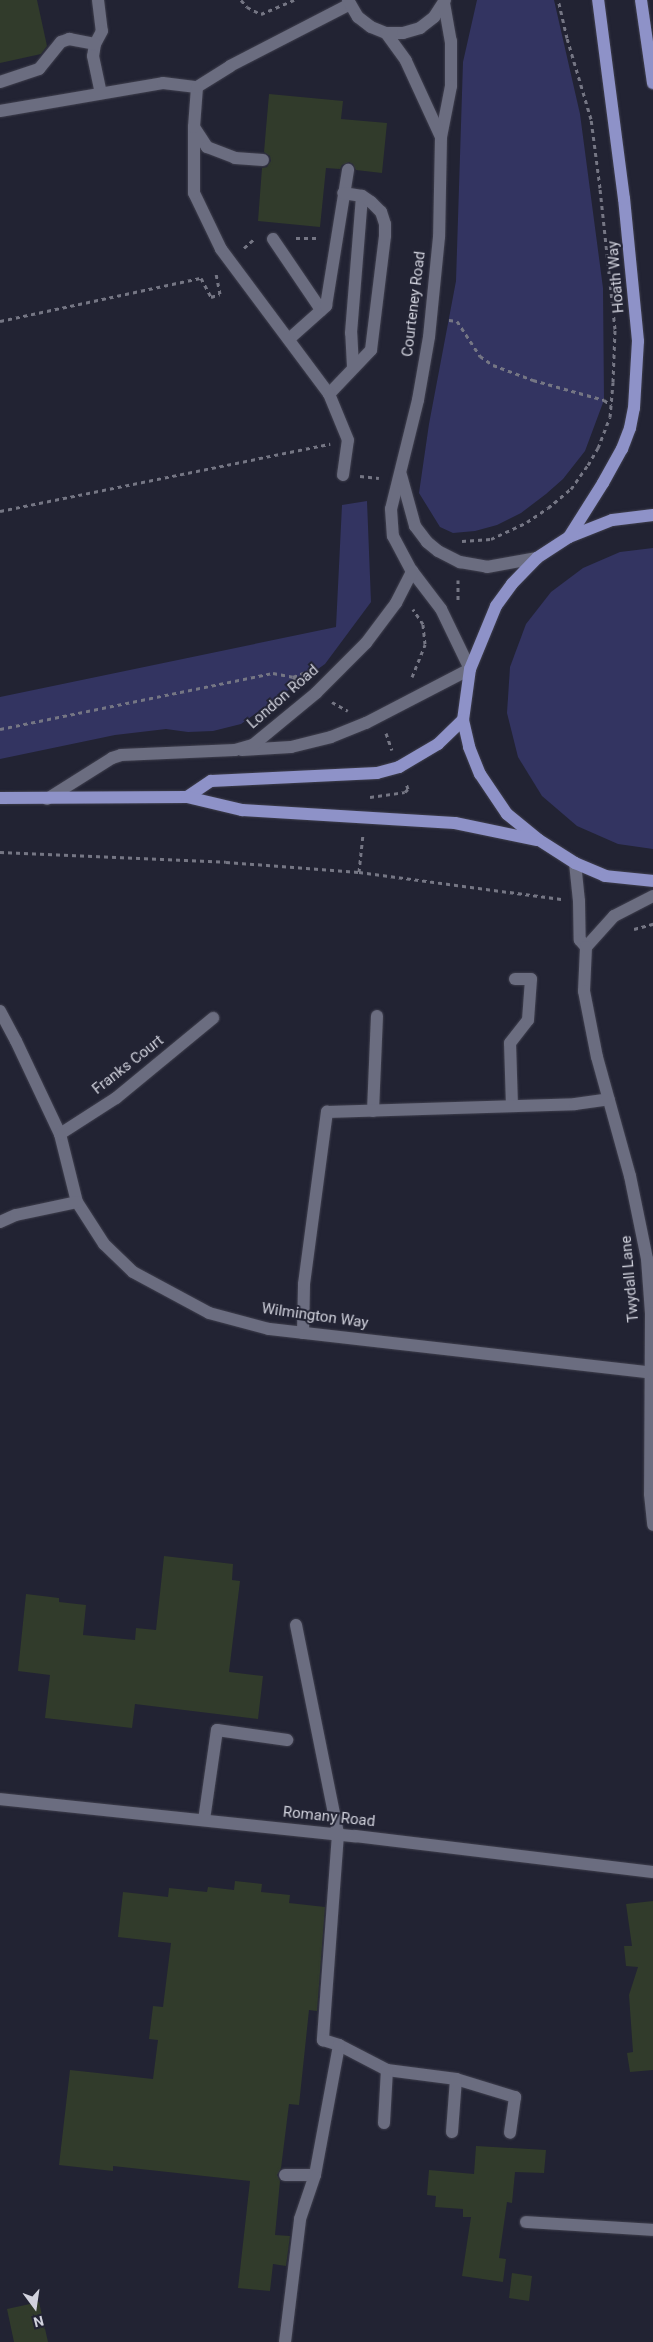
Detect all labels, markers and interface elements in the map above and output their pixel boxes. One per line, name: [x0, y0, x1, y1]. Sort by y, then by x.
street label: Hoath Way: [604, 240, 628, 314]
street label: Courteney Road: [399, 250, 429, 358]
street label: London Road: [244, 661, 322, 733]
street label: Franks Court: [89, 1032, 167, 1098]
street label: Twydall Lane: [617, 1235, 643, 1323]
street label: Wilmington Way: [260, 1300, 370, 1332]
street label: Romany Road: [282, 1803, 376, 1831]
north arrow: [10, 2282, 60, 2332]
text: N: [32, 2313, 45, 2331]

